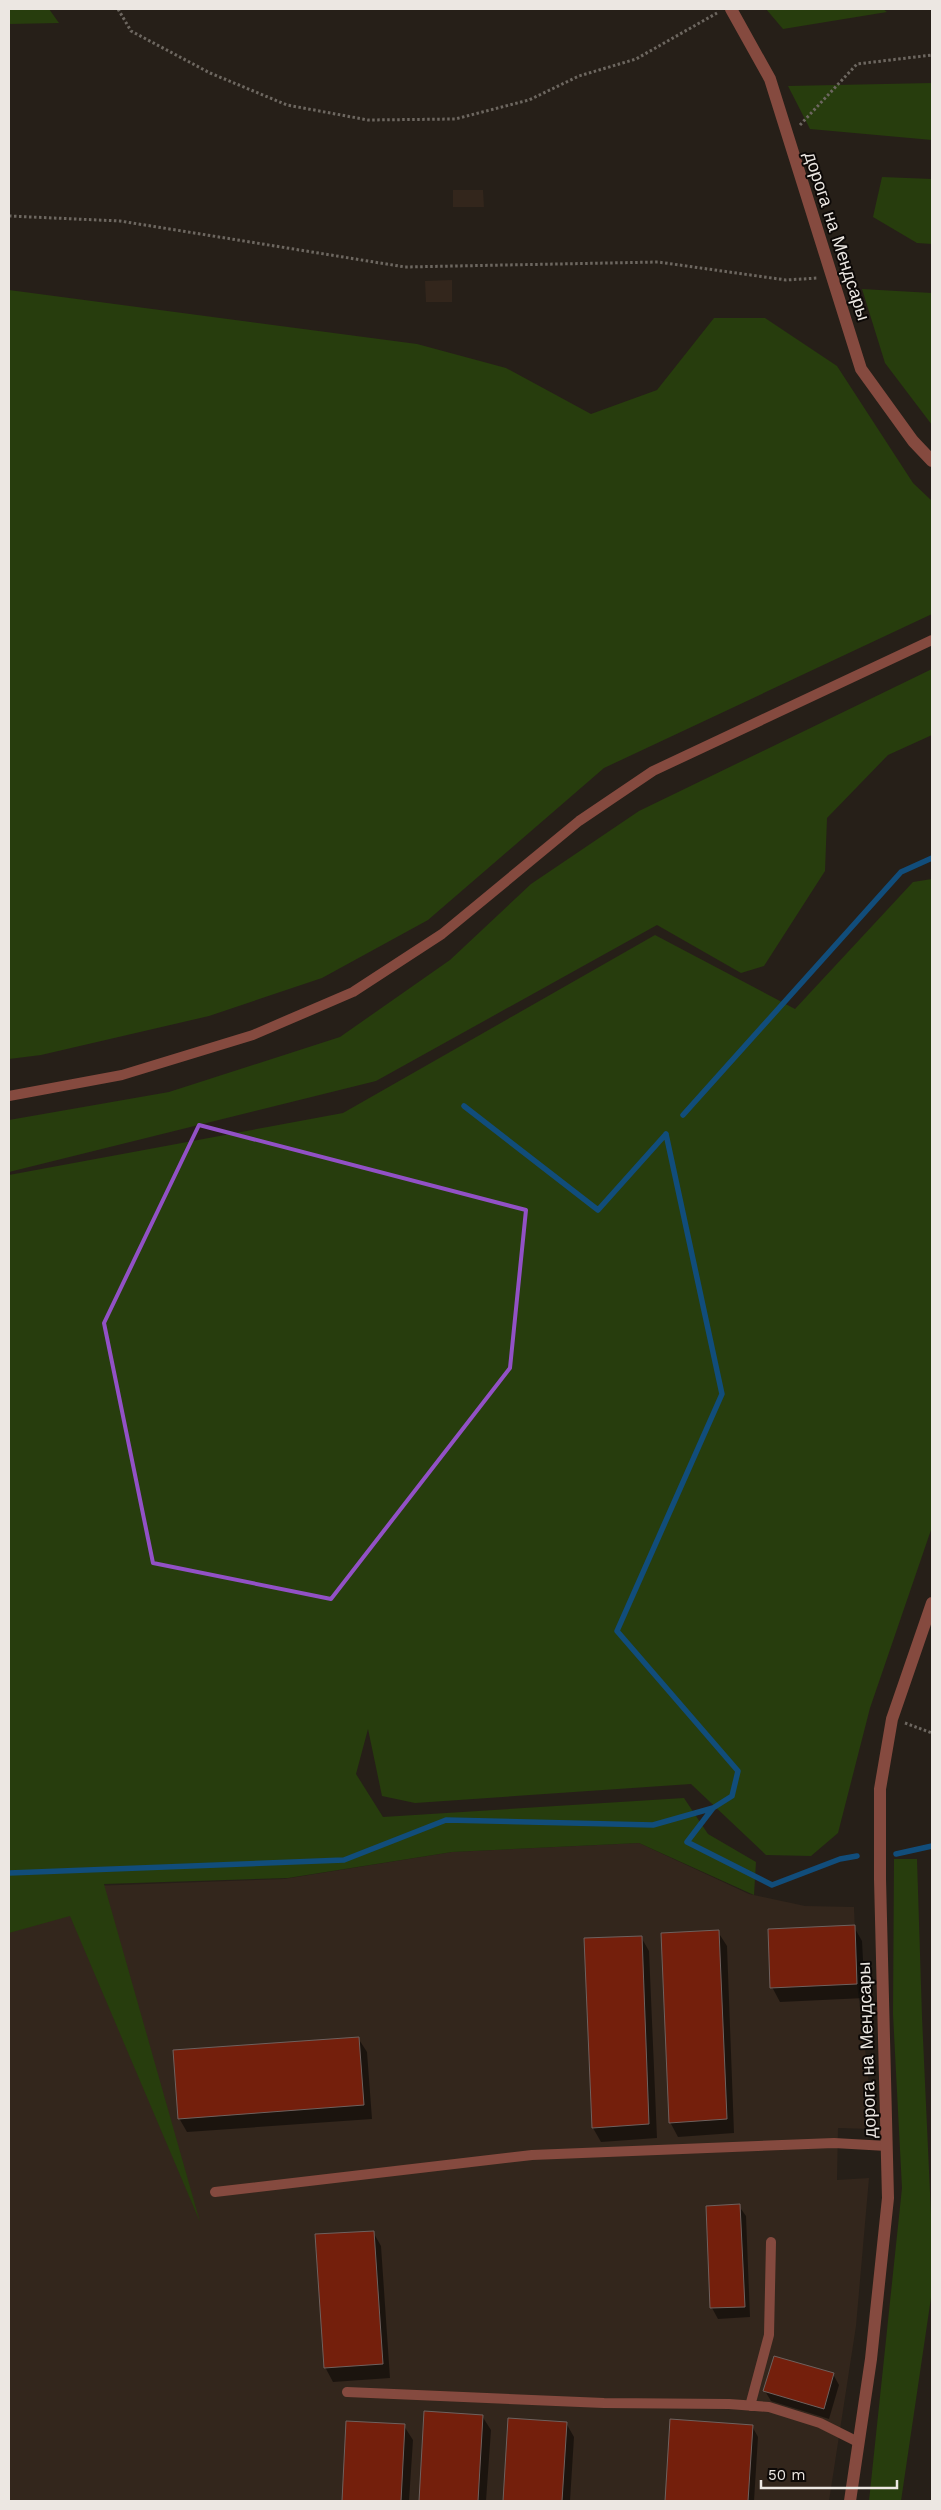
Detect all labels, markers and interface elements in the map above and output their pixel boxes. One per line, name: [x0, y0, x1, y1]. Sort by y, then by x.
street label: дорога на Мендсары: [800, 149, 875, 323]
street label: дорога на Мендсары: [853, 1961, 880, 2139]
scale bar: [761, 2458, 897, 2490]
text: 50 m: [768, 2466, 805, 2484]

